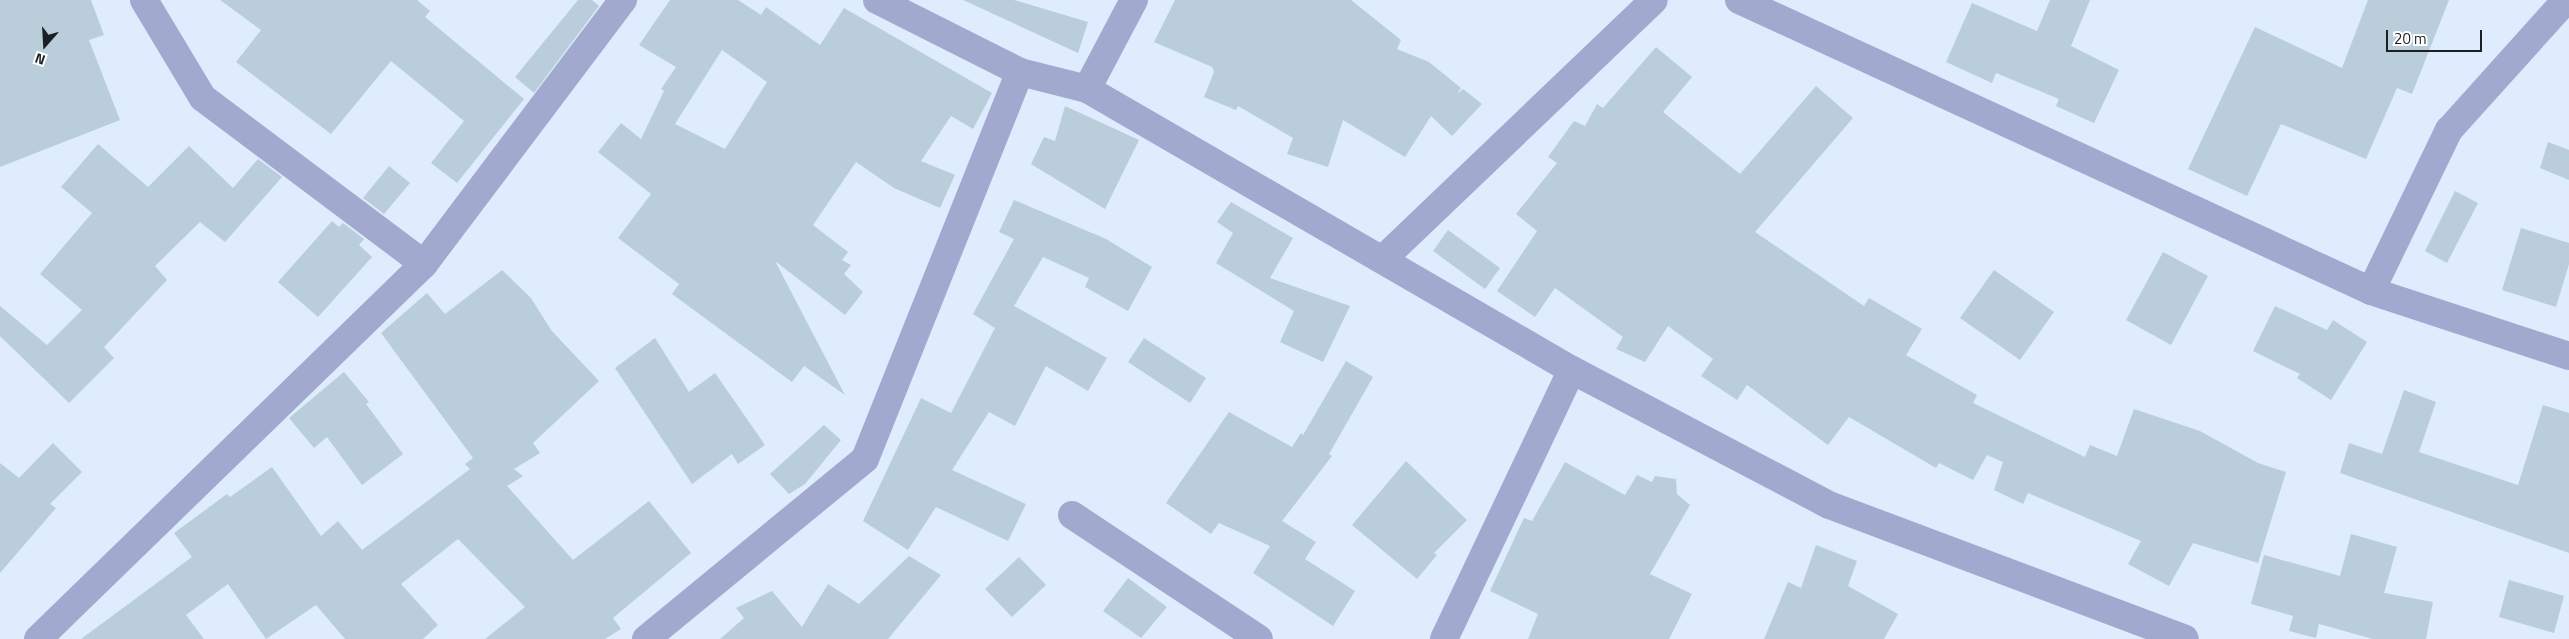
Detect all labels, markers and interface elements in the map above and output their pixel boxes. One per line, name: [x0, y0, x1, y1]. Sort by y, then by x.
north arrow: [20, 20, 70, 70]
scale bar: [2389, 20, 2485, 52]
text: 20 m: [2394, 27, 2427, 50]
text: N: [32, 48, 48, 71]

